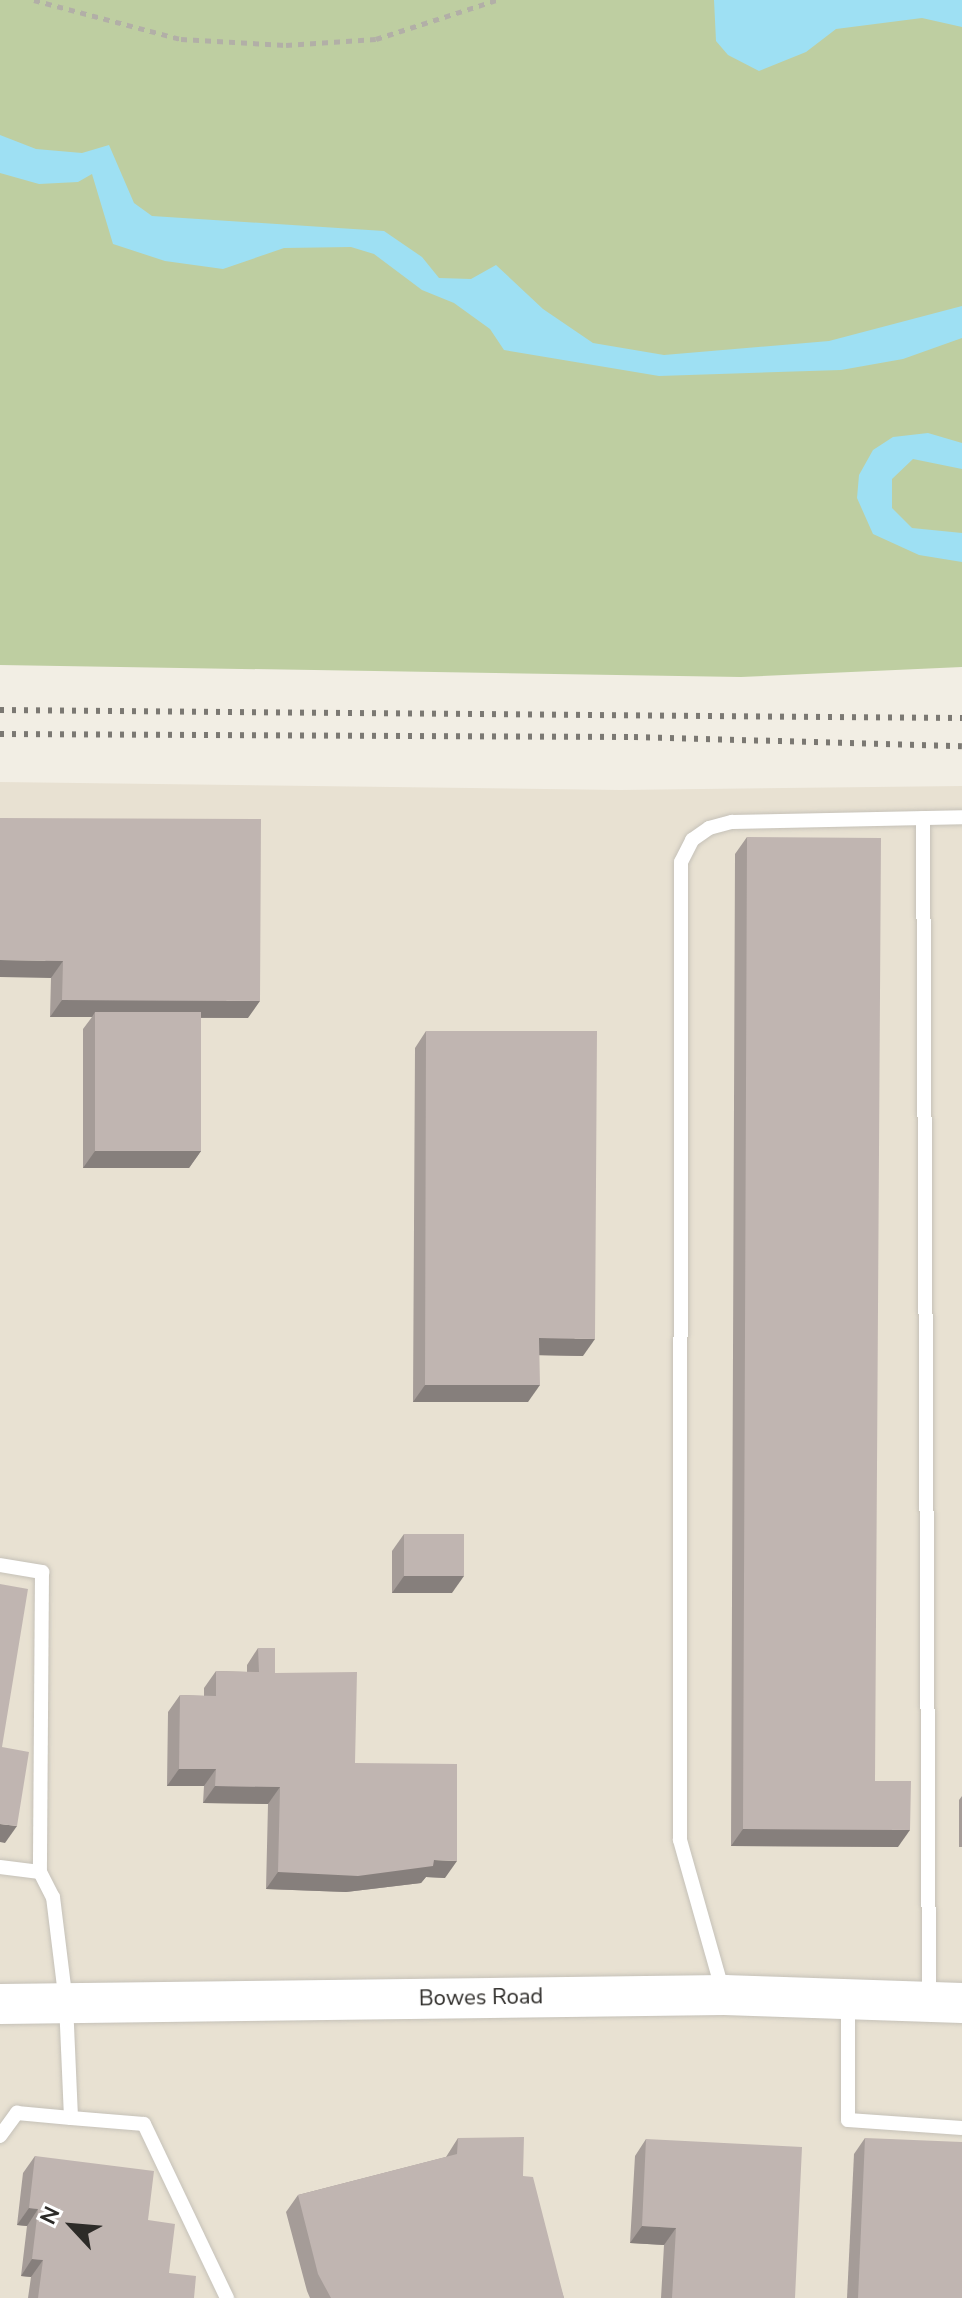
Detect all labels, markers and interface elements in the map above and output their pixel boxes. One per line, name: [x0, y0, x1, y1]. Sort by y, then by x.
street label: Bowes Road: [419, 1984, 543, 2012]
north arrow: [32, 2186, 112, 2266]
text: N: [33, 2202, 68, 2229]

